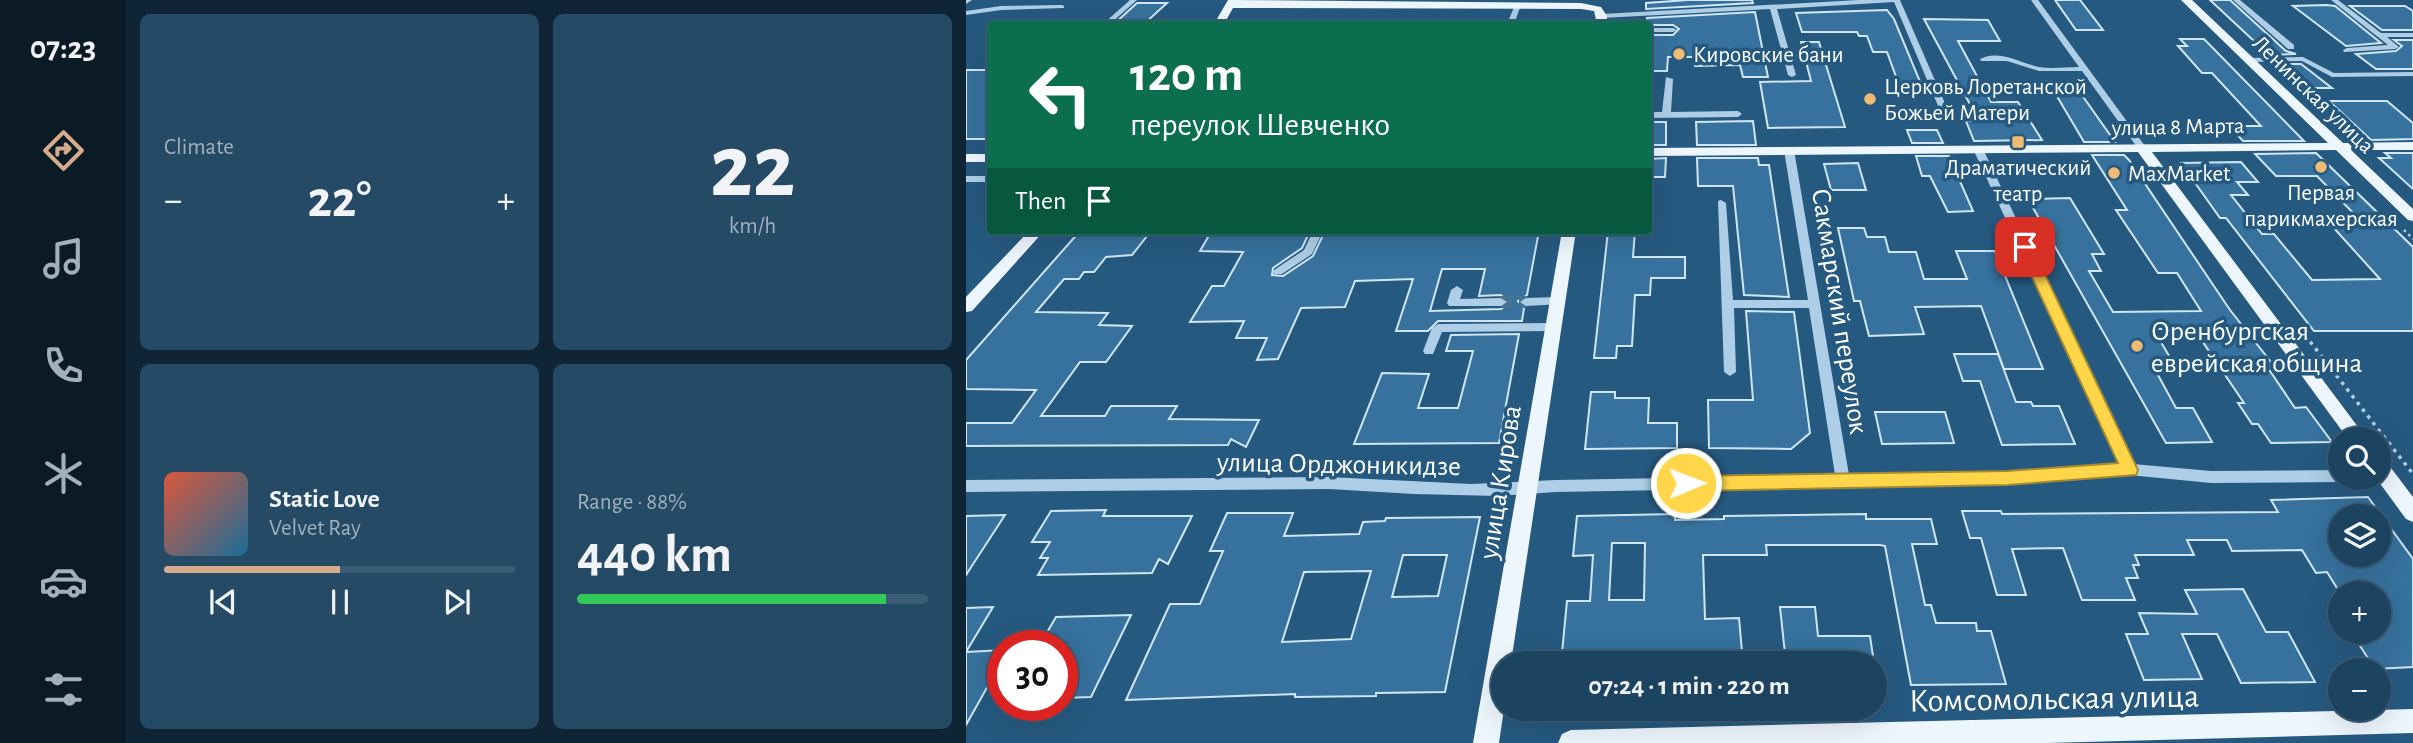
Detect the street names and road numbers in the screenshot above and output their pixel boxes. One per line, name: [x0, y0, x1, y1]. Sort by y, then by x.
street label: Ленинская улица: [2248, 32, 2378, 159]
street label: улица 8 Марта: [2110, 115, 2245, 140]
street label: Сакмарский переулок: [1806, 186, 1872, 436]
street label: улица Кирова: [1475, 403, 1527, 562]
street label: улица Орджоникидзе: [1216, 449, 1461, 481]
street label: Комсомольская улица: [1909, 680, 2199, 719]

